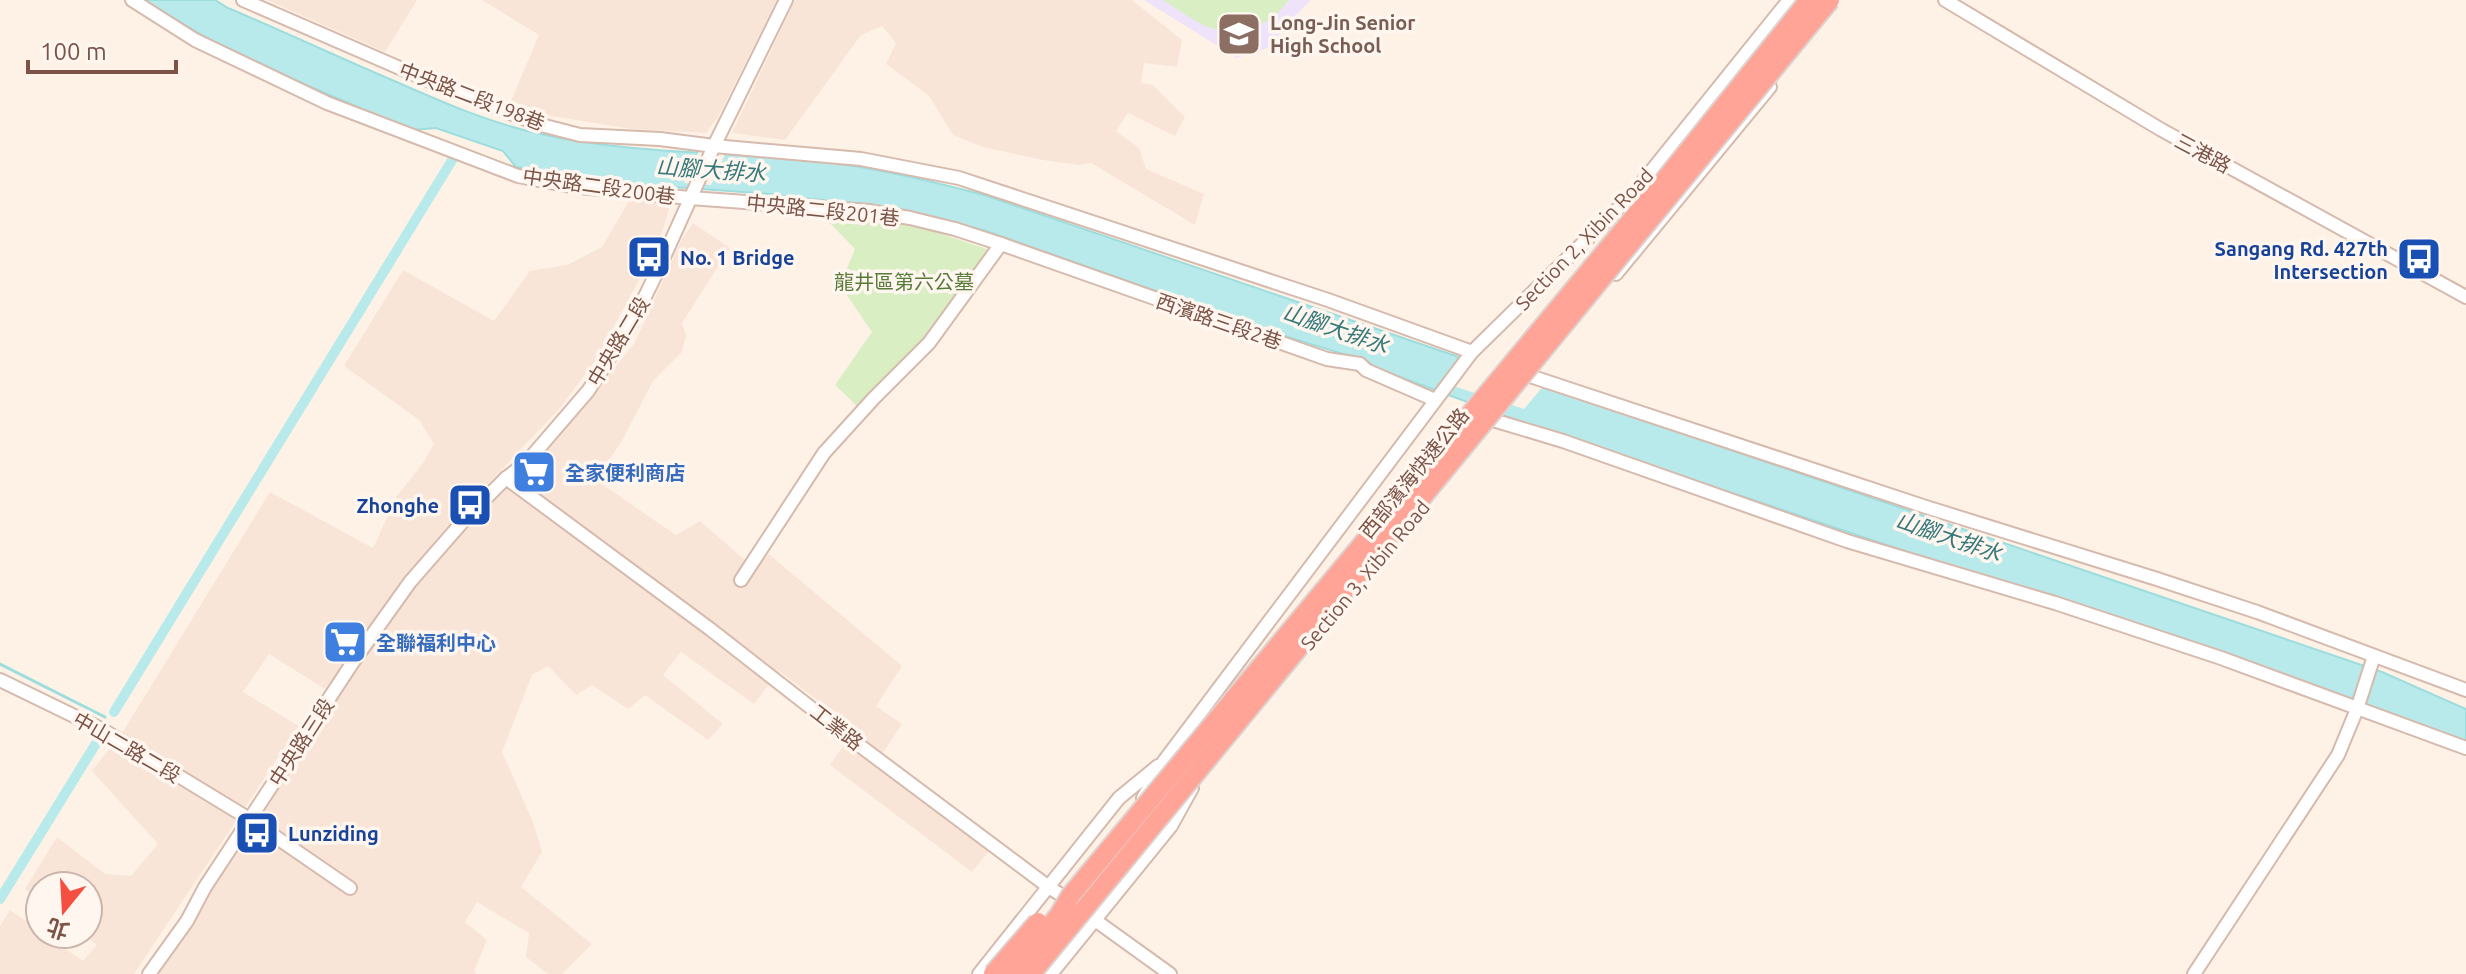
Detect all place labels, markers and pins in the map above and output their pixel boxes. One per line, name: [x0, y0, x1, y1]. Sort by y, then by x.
school or university icon: Long-Jin Senior High School: [1215, 10, 1263, 58]
place label: Long-Jin Senior High School: [1270, 11, 1416, 57]
bus stop icon: No. 1 Bridge: [625, 233, 673, 281]
bus stop icon: Sangang Rd. 427th Intersection: [2395, 235, 2443, 283]
place label: Sangang Rd. 427th Intersection: [2215, 237, 2388, 283]
place label: No. 1 Bridge: [680, 246, 795, 269]
supermarket icon: 全家便利商店: [510, 448, 558, 496]
place label: 全家便利商店: [565, 461, 685, 484]
bus stop icon: Zhonghe: [446, 481, 494, 529]
place label: Zhonghe: [357, 494, 439, 517]
supermarket icon: 全聯福利中心: [321, 618, 369, 666]
place label: 全聯福利中心: [376, 631, 496, 654]
bus stop icon: Lunziding: [233, 809, 281, 857]
place label: Lunziding: [288, 822, 379, 845]

